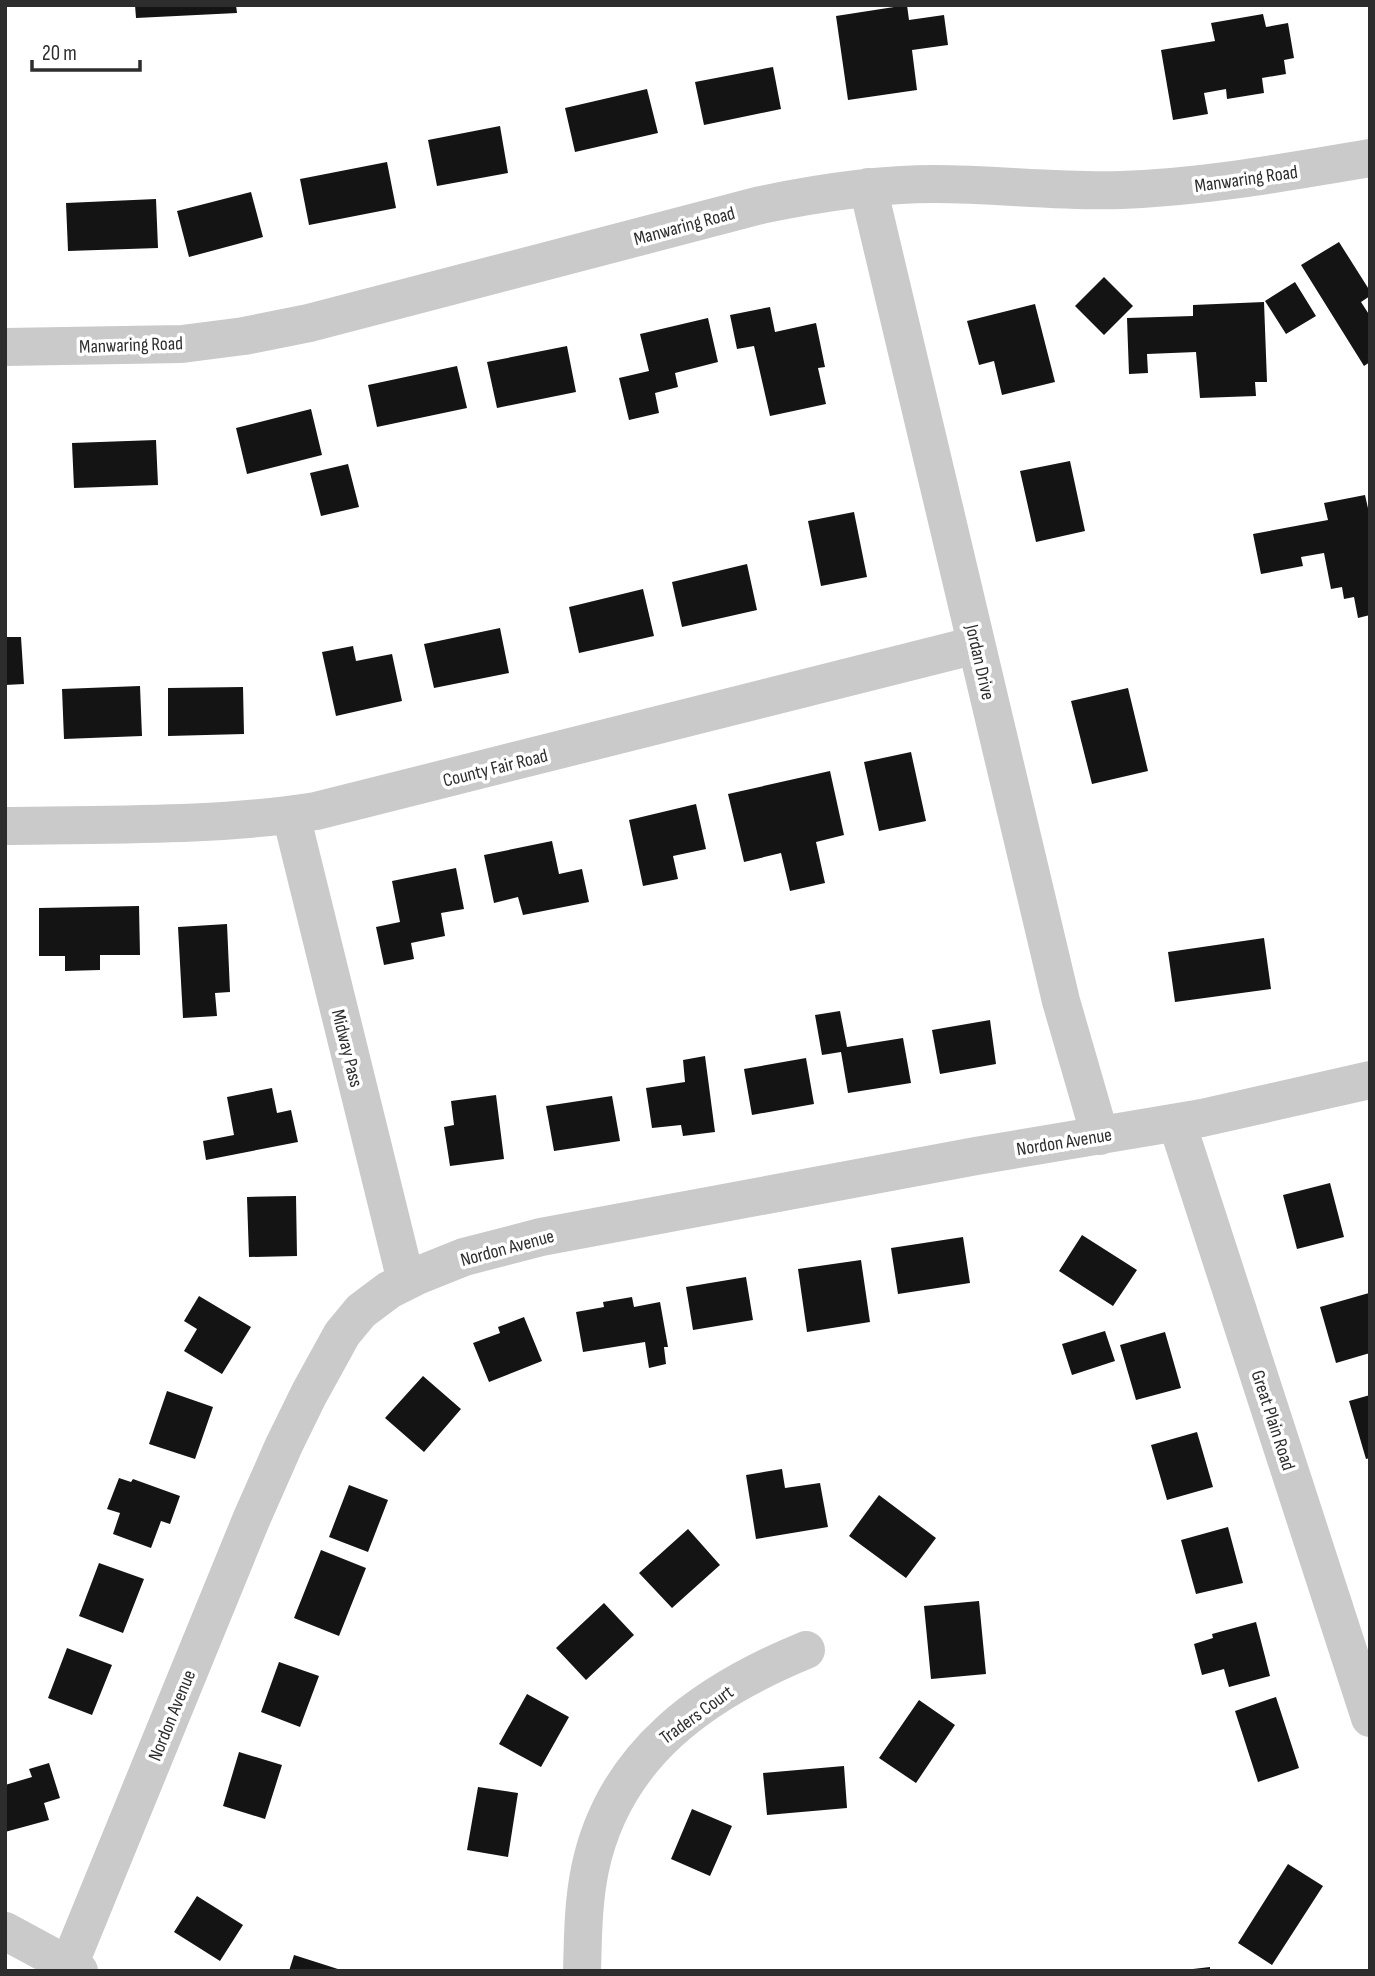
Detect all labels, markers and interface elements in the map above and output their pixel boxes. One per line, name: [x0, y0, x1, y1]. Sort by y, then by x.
scale bar: [32, 28, 140, 72]
text: 20 m: [42, 41, 77, 66]
street label: Manwaring Road: [1193, 161, 1299, 198]
street label: Manwaring Road: [631, 202, 738, 251]
street label: Manwaring Road: [79, 332, 183, 359]
street label: Jordan Drive: [960, 622, 999, 702]
street label: County Fair Road: [441, 744, 550, 793]
street label: Midway Pass: [326, 1007, 367, 1090]
street label: Nordon Avenue: [1015, 1124, 1114, 1161]
street label: Nordon Avenue: [458, 1225, 557, 1272]
street label: Great Plain Road: [1246, 1368, 1300, 1473]
street label: Nordon Avenue: [144, 1667, 201, 1764]
street label: Traders Court: [655, 1681, 738, 1750]

